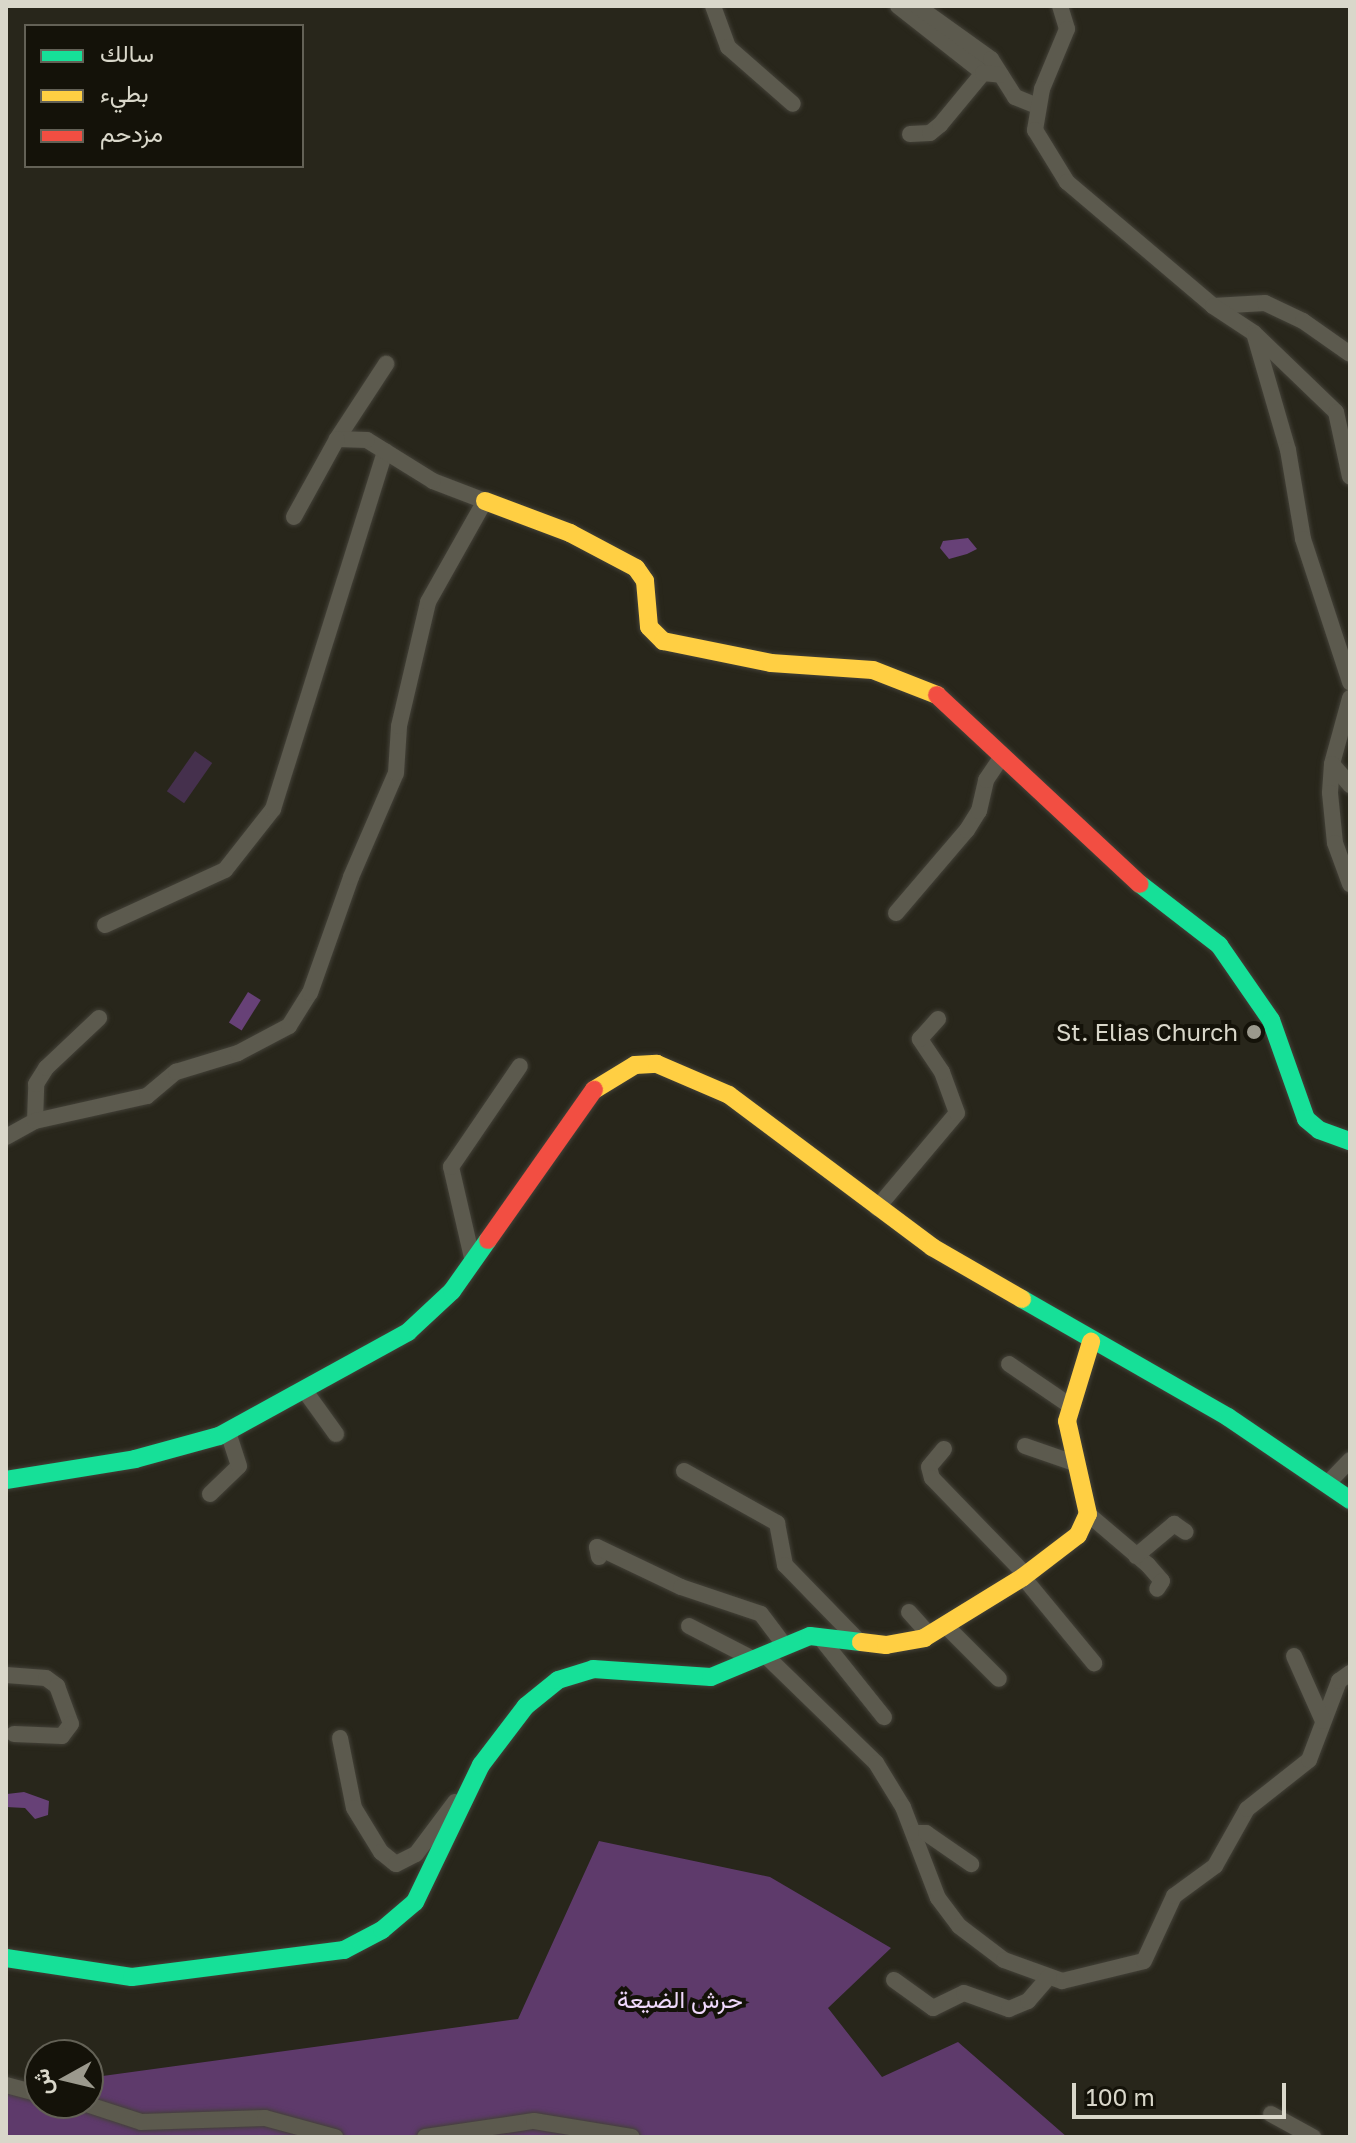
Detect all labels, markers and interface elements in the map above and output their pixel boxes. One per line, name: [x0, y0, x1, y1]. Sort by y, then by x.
legend: [24, 24, 304, 168]
text: سالك: [100, 38, 154, 67]
text: بطيء: [100, 78, 149, 107]
text: مزدحم: [100, 118, 163, 147]
place label: St. Elias Church: [1056, 1018, 1238, 1046]
marker: St. Elias Church: [1245, 1023, 1263, 1041]
park label: حرش الضيعة: [617, 1985, 743, 2013]
north arrow: [24, 2039, 104, 2119]
text: ش: [27, 2067, 57, 2097]
scale bar: [1076, 2067, 1290, 2117]
text: 100 m: [1086, 2082, 1155, 2111]

